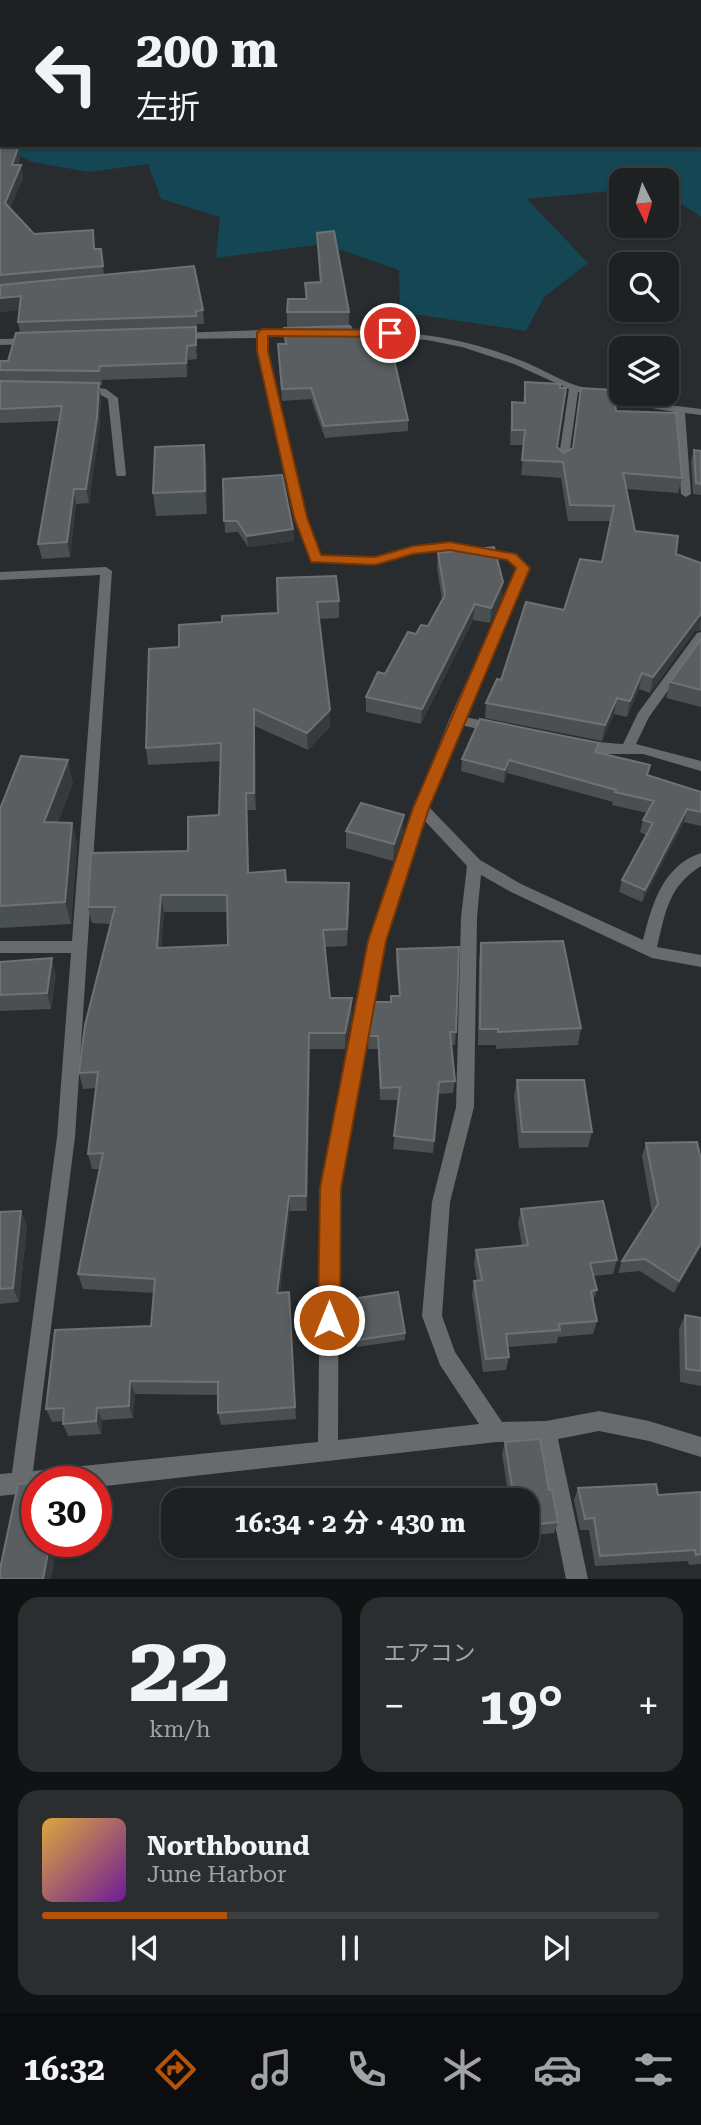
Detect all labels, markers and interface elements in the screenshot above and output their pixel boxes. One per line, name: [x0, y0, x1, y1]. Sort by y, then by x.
text: 200 m: [136, 22, 278, 79]
icon: left: [21, 28, 112, 119]
text: 左折: [136, 88, 200, 126]
north arrow: [609, 168, 679, 238]
map controls: [609, 168, 679, 406]
button: search: [609, 252, 679, 322]
pin: [360, 303, 420, 363]
icon: arrive: [371, 314, 409, 352]
button: layers: [609, 336, 679, 406]
position arrow: [292, 1283, 366, 1357]
speed limit sign: 30: [21, 1466, 112, 1557]
text: 16:34 · 2 分 · 430 m: [234, 1508, 466, 1538]
text: 22: [129, 1617, 231, 1723]
text: エアコン: [384, 1640, 476, 1667]
text: 19°: [479, 1676, 563, 1737]
text: −: [384, 1684, 405, 1728]
text: +: [638, 1684, 659, 1728]
text: km/h: [149, 1716, 211, 1743]
text: Northbound: [147, 1831, 310, 1861]
text: June Harbor: [147, 1861, 287, 1888]
icon: previous: [126, 1929, 164, 1967]
icon: pause: [331, 1929, 369, 1967]
icon: next: [537, 1929, 575, 1967]
icon: directions: [151, 2045, 200, 2094]
icon: music: [247, 2045, 296, 2094]
icon: phone: [342, 2045, 391, 2094]
icon: climate: [438, 2045, 487, 2094]
icon: car: [533, 2045, 582, 2094]
icon: filters: [629, 2045, 678, 2094]
text: 16:32: [23, 2050, 105, 2088]

